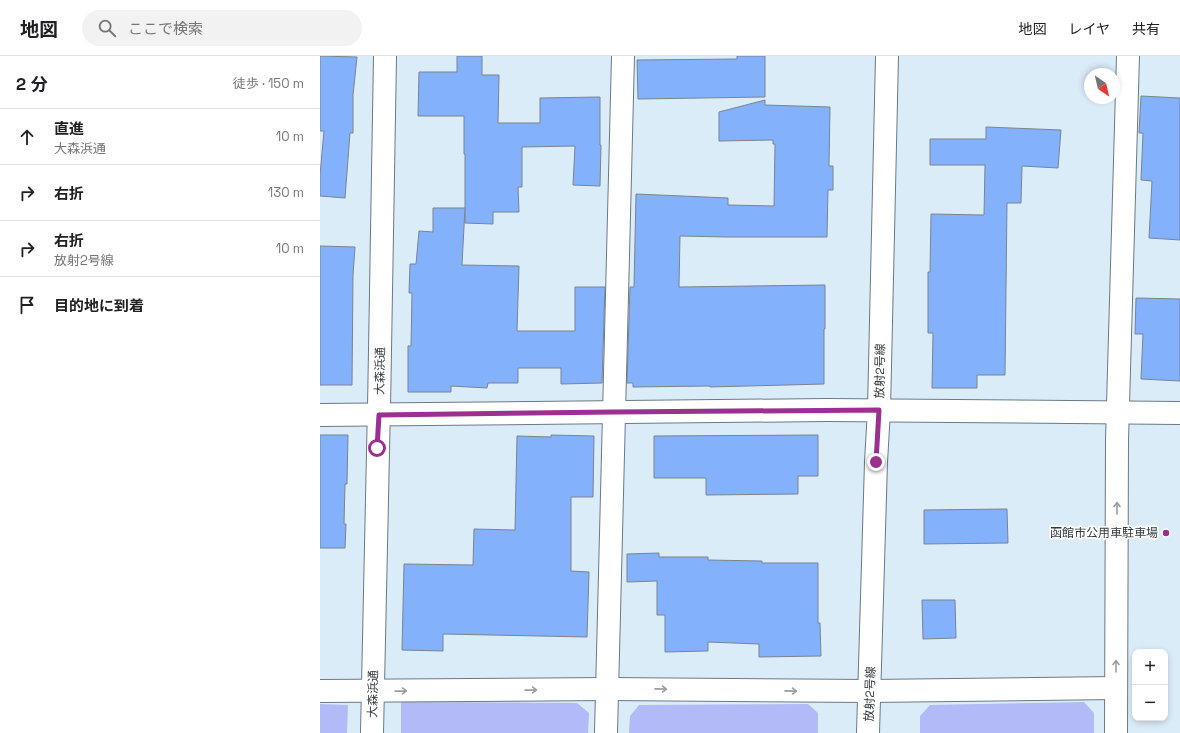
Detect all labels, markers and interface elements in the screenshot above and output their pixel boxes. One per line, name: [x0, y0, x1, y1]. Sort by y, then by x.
search box: [82, 10, 362, 46]
text: 地図: [20, 17, 58, 42]
icon: search: [96, 17, 118, 39]
text: ここで検索: [128, 19, 203, 38]
text: 地図: [1018, 20, 1046, 38]
text: レイヤ: [1068, 20, 1110, 38]
text: 共有: [1132, 20, 1160, 38]
north arrow: [1084, 68, 1120, 104]
text: 2 分: [16, 73, 47, 95]
text: 徒歩 · 150 m: [233, 75, 304, 92]
text: 直進: [54, 119, 84, 138]
icon: ahead: [16, 126, 38, 148]
text: 10 m: [276, 128, 304, 145]
text: 大森浜通: [54, 140, 106, 157]
icon: right: [16, 182, 38, 204]
text: 右折: [54, 184, 84, 203]
text: 130 m: [268, 184, 304, 201]
text: 右折: [54, 231, 84, 250]
icon: right: [16, 238, 38, 260]
text: 10 m: [276, 240, 304, 257]
text: 放射2号線: [54, 252, 114, 269]
icon: arrive: [16, 294, 38, 316]
text: 目的地に到着: [54, 296, 144, 315]
street label: 放射2号線: [872, 343, 888, 399]
street label: 大森浜通: [372, 347, 388, 395]
route start: [368, 439, 386, 457]
route end: [867, 453, 885, 471]
one-way arrow: [1113, 502, 1121, 515]
place label: 函館市公用車駐車場: [1050, 525, 1158, 541]
marker: 函館市公用車駐車場: [1161, 528, 1171, 538]
map controls: [1132, 649, 1168, 721]
button: +: [1132, 649, 1168, 685]
one-way arrow: [1112, 660, 1120, 673]
street label: 放射2号線: [861, 666, 879, 722]
street label: 大森浜通: [365, 670, 381, 718]
button: −: [1132, 685, 1168, 721]
one-way arrow: [524, 686, 537, 694]
one-way arrow: [654, 686, 667, 693]
one-way arrow: [394, 687, 407, 695]
one-way arrow: [784, 687, 797, 695]

